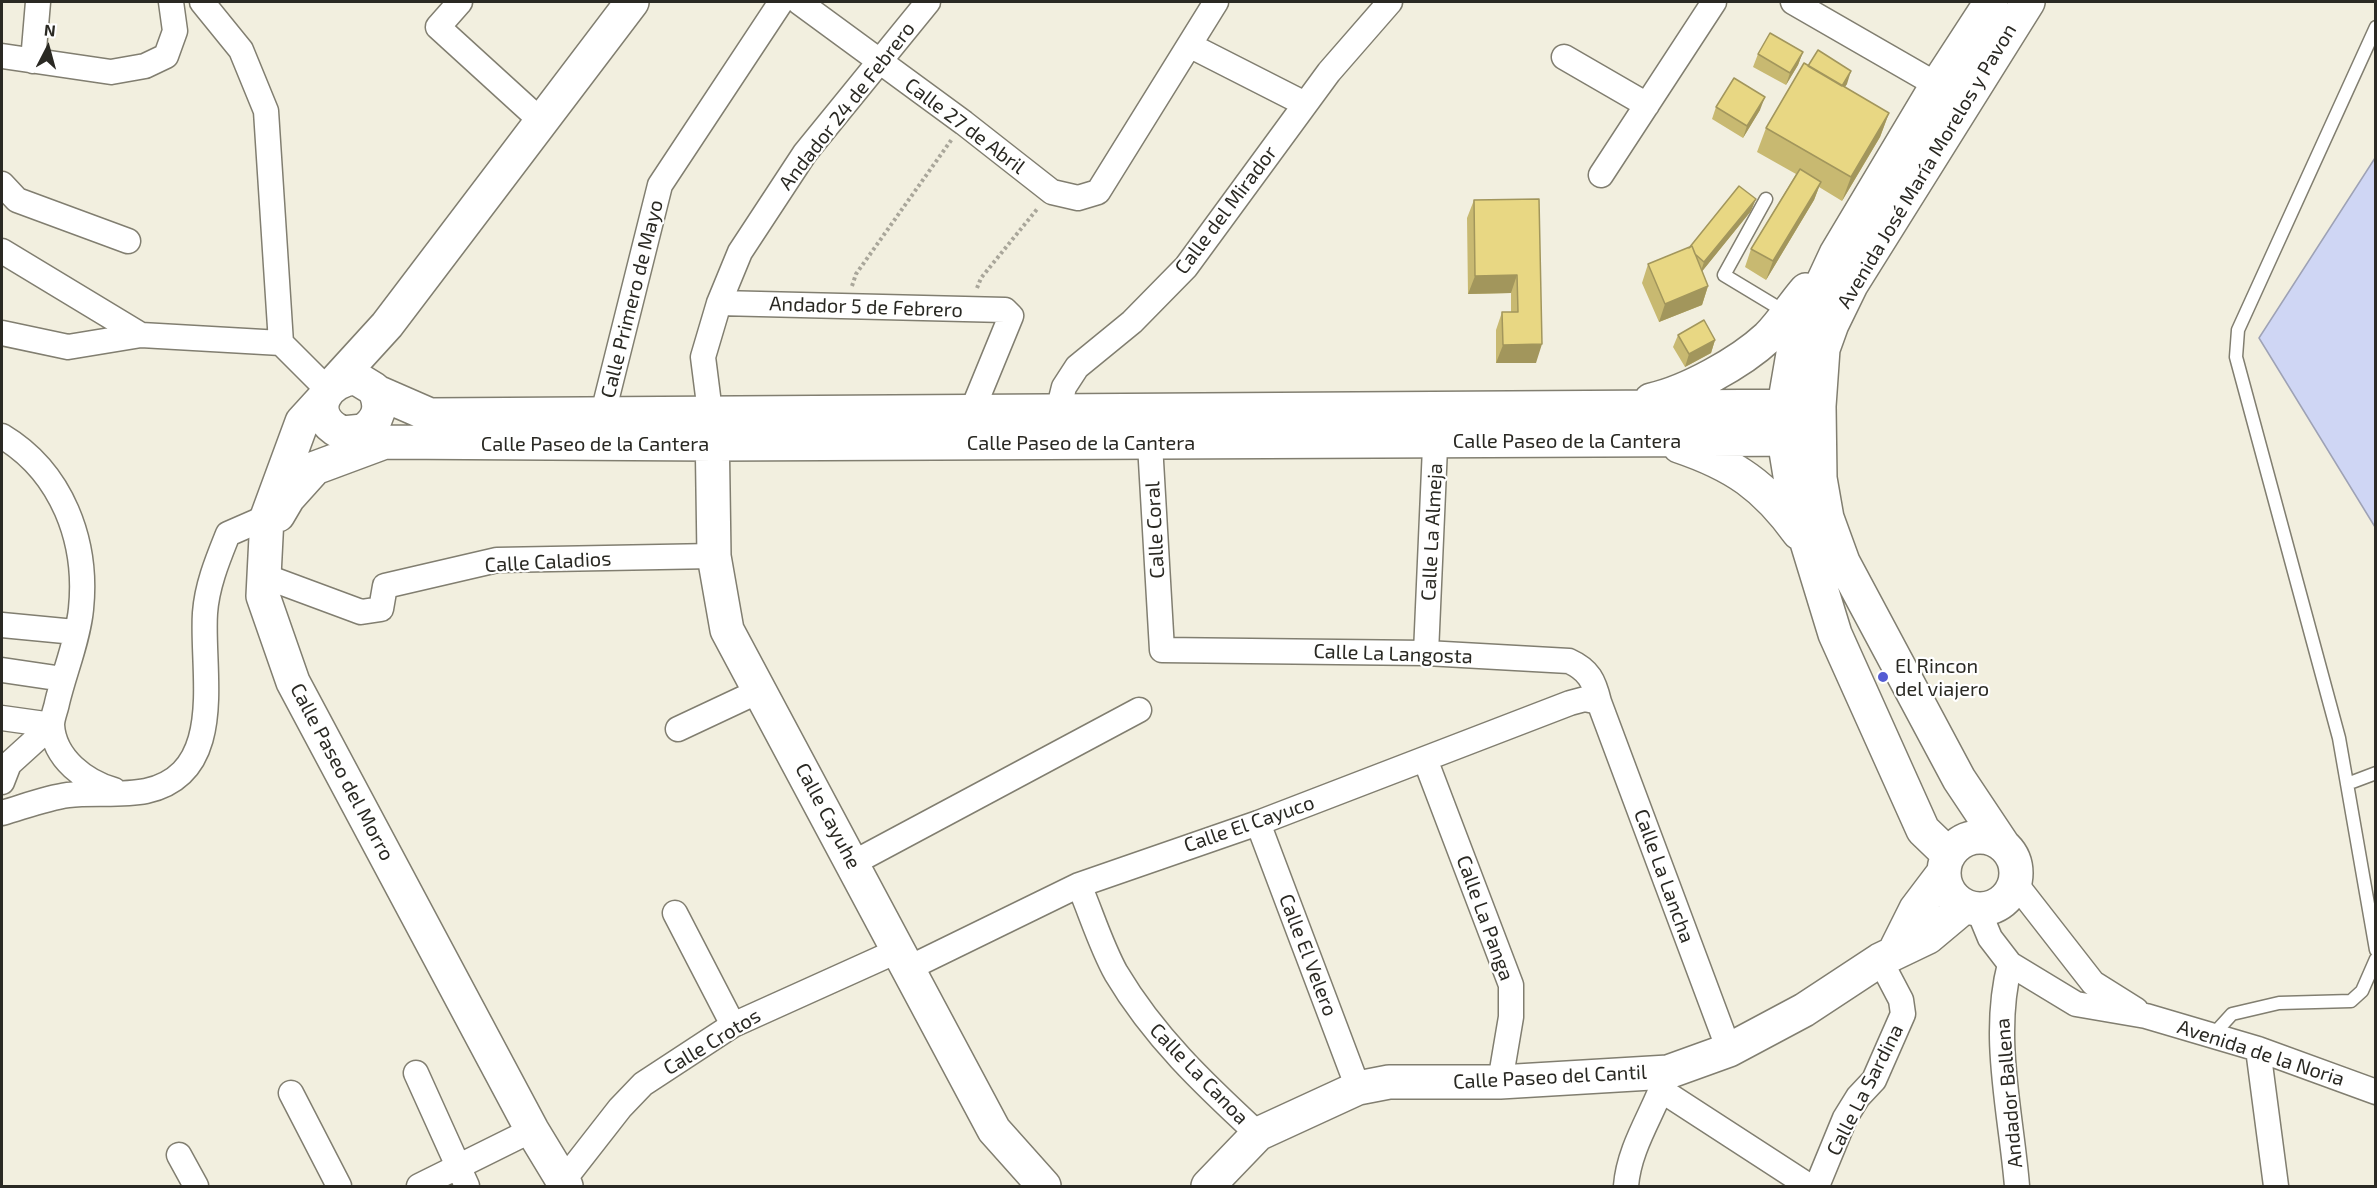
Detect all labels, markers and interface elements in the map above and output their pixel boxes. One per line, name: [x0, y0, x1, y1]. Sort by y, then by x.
street label: Andador 24 de Febrero: [774, 17, 920, 195]
north arrow: [18, 18, 78, 78]
street label: Avenida José María Morelos y Pavon: [1832, 19, 2022, 313]
text: N: [43, 20, 57, 40]
street label: Calle 27 de Abril: [900, 73, 1030, 179]
street label: Calle del Mirador: [1170, 141, 1282, 279]
street label: Calle Primero de Mayo: [596, 198, 668, 400]
street label: Andador 5 de Febrero: [769, 292, 963, 322]
street label: Calle Paseo de la Cantera: [1453, 429, 1681, 453]
street label: Calle Paseo de la Cantera: [967, 431, 1195, 455]
street label: Calle Paseo de la Cantera: [481, 432, 709, 456]
street label: Calle La Almeja: [1416, 463, 1448, 601]
street label: Calle Coral: [1140, 481, 1170, 579]
street label: Calle Caladios: [484, 547, 612, 577]
street label: Calle La Langosta: [1313, 639, 1473, 669]
place label: El Rincon del viajero: [1895, 654, 1989, 701]
marker: El Rincon del viajero: [1876, 670, 1890, 684]
street label: Calle Paseo del Morro: [285, 679, 399, 865]
street label: Calle Cayuhe: [790, 759, 866, 873]
street label: Calle El Cayuco: [1181, 790, 1317, 858]
street label: Calle La Lancha: [1629, 806, 1699, 946]
street label: Calle La Panga: [1451, 852, 1519, 984]
street label: Calle El Velero: [1274, 890, 1342, 1020]
street label: Calle Crotos: [659, 1004, 765, 1080]
street label: Avenida de la Noria: [2174, 1015, 2348, 1091]
street label: Andador Ballena: [1990, 1017, 2028, 1169]
street label: Calle La Canoa: [1145, 1018, 1253, 1130]
street label: Calle La Sardina: [1822, 1020, 1908, 1160]
street label: Calle Paseo del Cantil: [1453, 1060, 1647, 1094]

